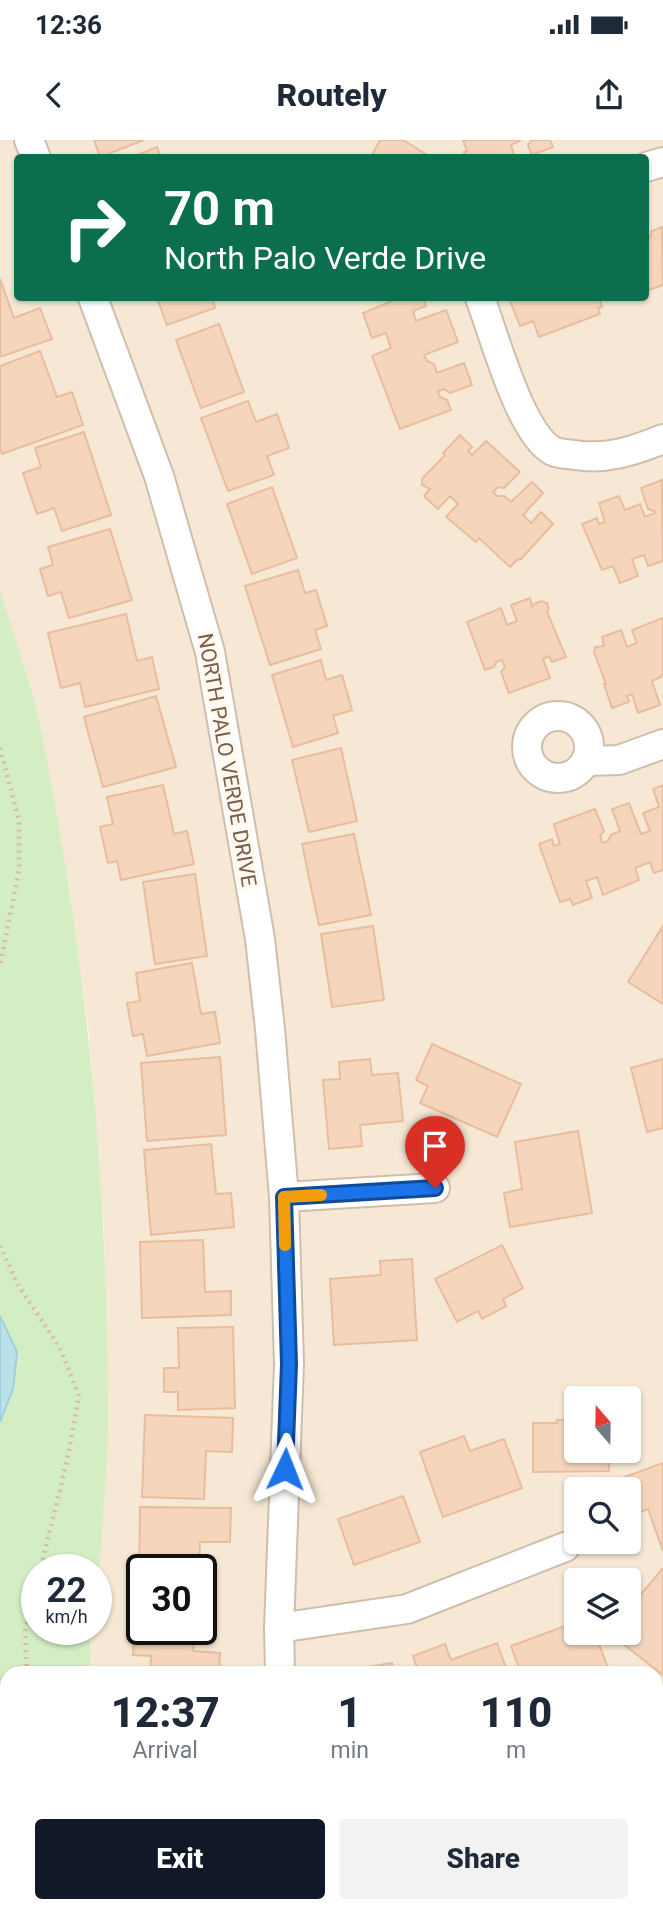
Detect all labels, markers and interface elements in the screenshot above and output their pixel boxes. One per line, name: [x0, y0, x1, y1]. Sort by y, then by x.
text: 12:36: [35, 10, 102, 40]
icon: back: [35, 76, 73, 114]
text: Routely: [277, 76, 386, 114]
icon: share: [590, 76, 628, 114]
text: 70 m: [164, 180, 275, 237]
icon: right: [49, 182, 140, 273]
text: North Palo Verde Drive: [164, 239, 486, 277]
street label: NORTH PALO VERDE DRIVE: [193, 631, 261, 889]
pin: [405, 1116, 465, 1188]
icon: arrive: [416, 1127, 454, 1165]
north arrow: [564, 1386, 640, 1463]
map controls: [564, 1386, 641, 1645]
position arrow: [248, 1432, 322, 1506]
button: search: [564, 1477, 641, 1554]
speed limit sign: 30: [126, 1554, 217, 1645]
button: layers: [564, 1568, 641, 1645]
text: 22: [46, 1570, 87, 1611]
text: km/h: [45, 1606, 88, 1627]
text: 12:37: [111, 1688, 220, 1737]
text: 1: [338, 1688, 362, 1737]
text: 110: [480, 1688, 552, 1737]
text: Arrival: [133, 1737, 198, 1764]
text: min: [330, 1737, 369, 1764]
text: m: [506, 1737, 526, 1764]
button: Exit: [35, 1819, 325, 1899]
button: Share: [339, 1819, 628, 1899]

